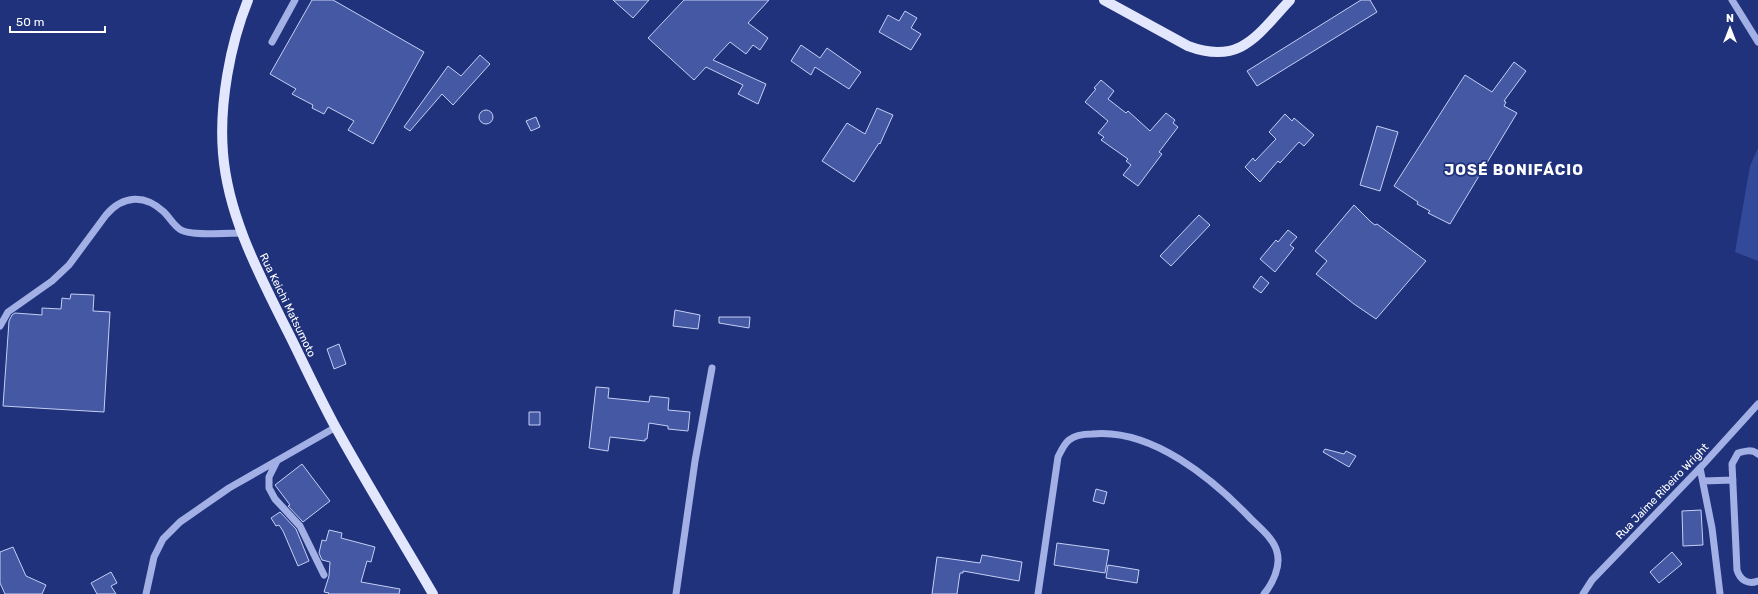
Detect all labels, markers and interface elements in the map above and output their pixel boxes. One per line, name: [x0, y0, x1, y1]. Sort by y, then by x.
scale bar: [10, 8, 105, 34]
north arrow: [1710, 8, 1750, 48]
text: N: [1726, 12, 1734, 25]
text: 50 m: [16, 15, 44, 29]
district label: JOSÉ BONIFÁCIO: [1444, 161, 1584, 179]
street label: Rua Keichi Matsumoto: [257, 251, 318, 359]
street label: Rua Jaime Ribeiro Wright: [1613, 440, 1712, 542]

